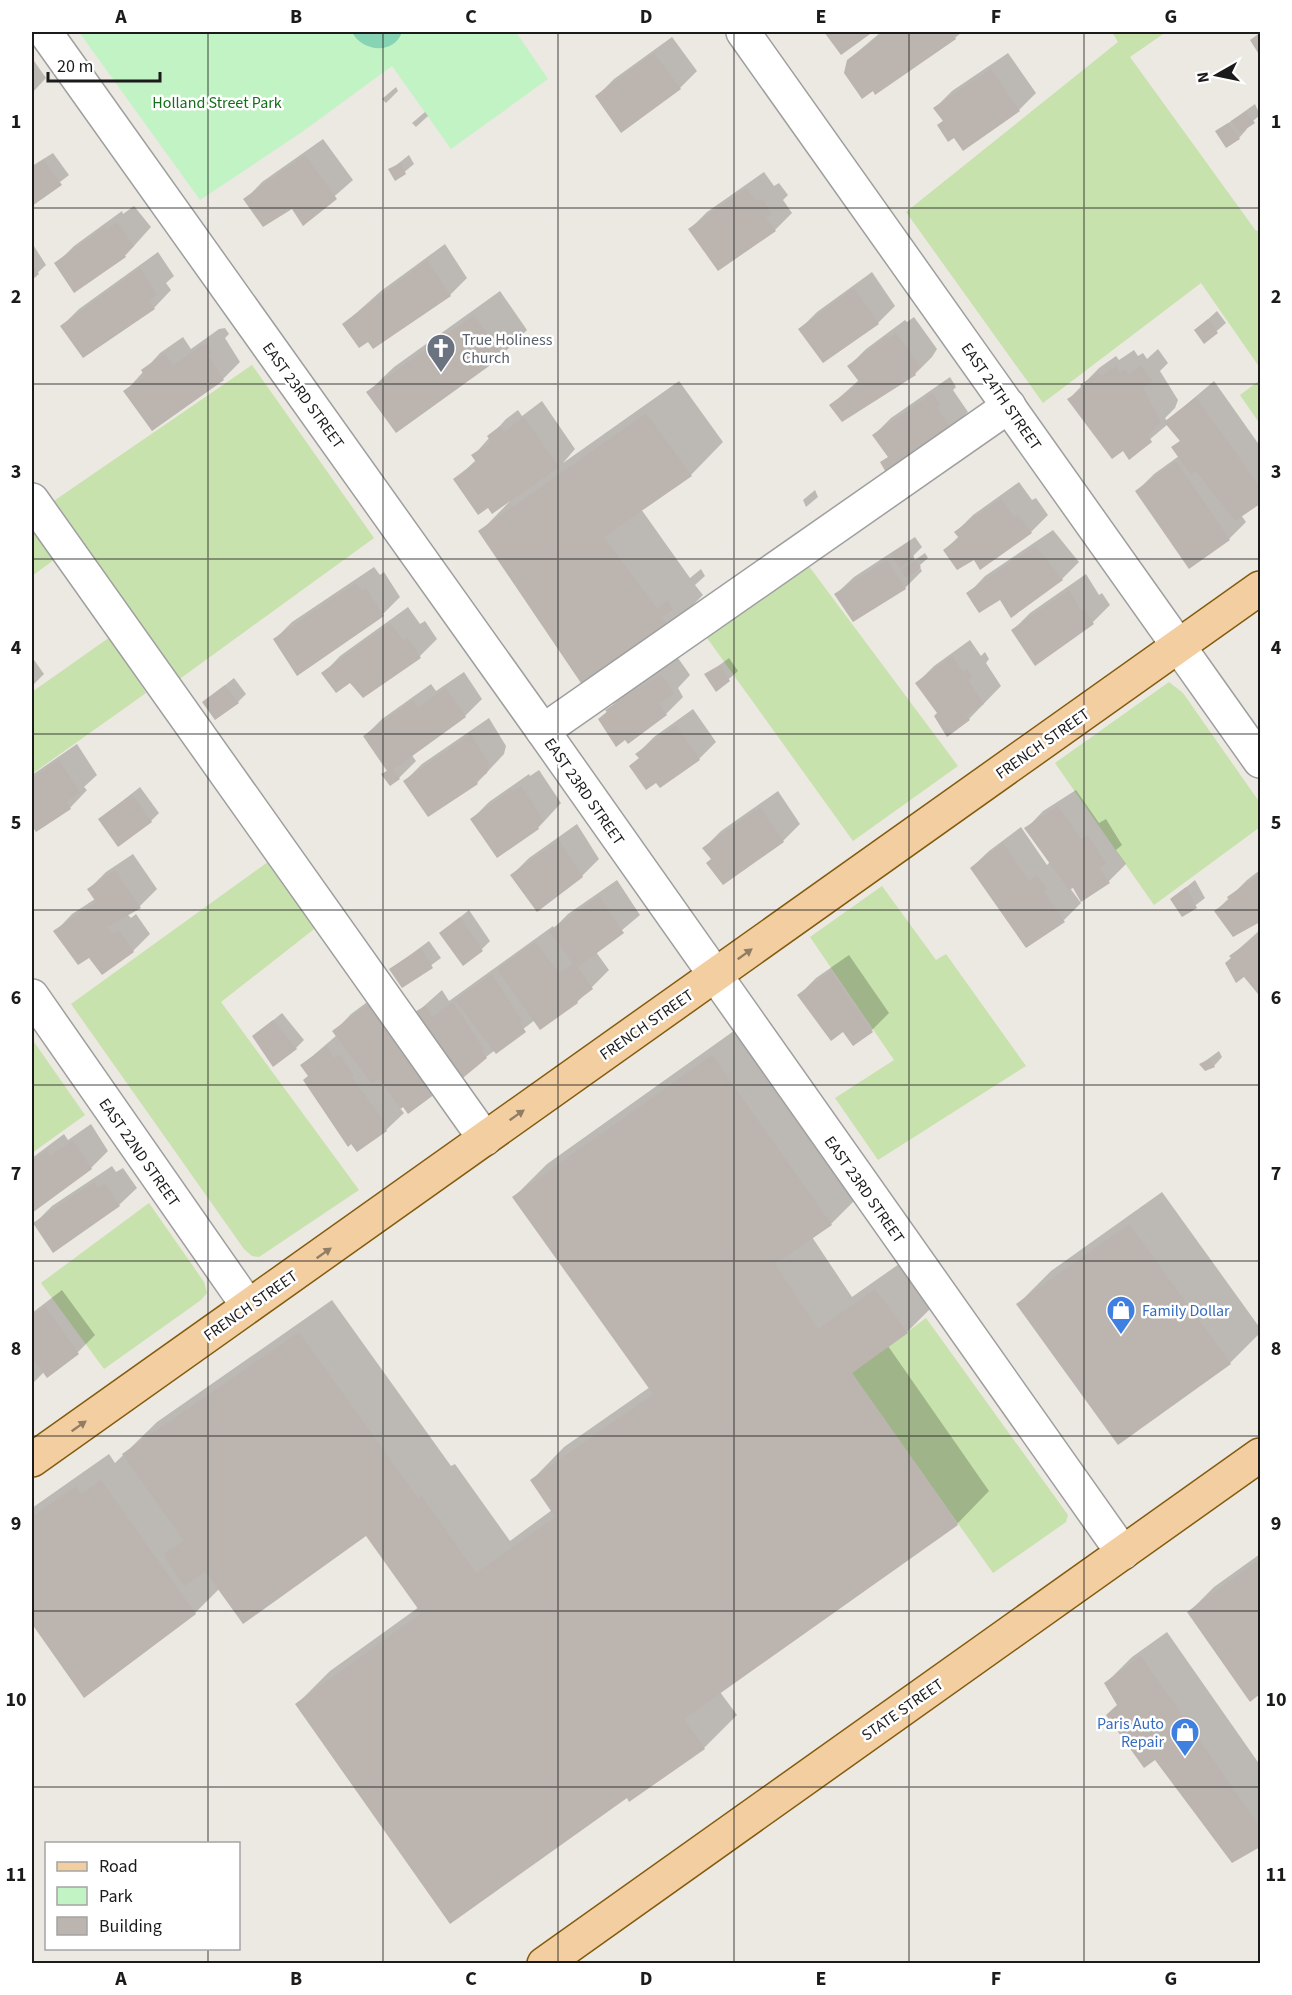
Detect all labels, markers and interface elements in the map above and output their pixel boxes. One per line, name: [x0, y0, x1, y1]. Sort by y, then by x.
text: A: [114, 3, 127, 31]
text: B: [290, 3, 302, 31]
text: C: [465, 3, 477, 31]
text: D: [640, 3, 652, 31]
text: E: [816, 3, 826, 31]
text: F: [991, 3, 1001, 31]
text: G: [1165, 3, 1177, 31]
scale bar: [48, 45, 160, 83]
north arrow: [1187, 45, 1247, 105]
text: 20 m: [57, 54, 93, 79]
text: N: [1191, 70, 1215, 84]
park label: Holland Street Park: [152, 92, 282, 114]
text: 1: [11, 108, 21, 136]
text: 1: [1271, 108, 1281, 136]
text: 2: [11, 283, 21, 311]
text: 2: [1271, 283, 1281, 311]
place label: True Holiness Church: [462, 329, 553, 369]
church icon: True Holiness Church: [425, 332, 457, 374]
street label: EAST 23RD STREET: [257, 338, 350, 454]
street label: EAST 24TH STREET: [956, 338, 1047, 455]
text: 3: [11, 458, 21, 486]
text: 3: [1271, 458, 1281, 486]
text: 4: [11, 634, 22, 662]
text: 4: [1271, 634, 1282, 662]
street label: FRENCH STREET: [991, 703, 1094, 784]
street label: EAST 23RD STREET: [539, 733, 630, 850]
text: 5: [11, 809, 21, 837]
text: 5: [1271, 809, 1281, 837]
one-way arrow: [736, 948, 752, 960]
text: 6: [11, 984, 21, 1012]
street label: FRENCH STREET: [595, 984, 698, 1065]
text: 6: [1271, 984, 1281, 1012]
street label: EAST 22ND STREET: [94, 1094, 185, 1212]
one-way arrow: [510, 1110, 525, 1122]
street label: EAST 23RD STREET: [819, 1131, 910, 1248]
text: 7: [11, 1160, 21, 1188]
text: 7: [1271, 1160, 1281, 1188]
one-way arrow: [315, 1247, 331, 1259]
street label: FRENCH STREET: [199, 1265, 302, 1346]
shop icon: Family Dollar: [1105, 1294, 1137, 1336]
place label: Family Dollar: [1142, 1300, 1230, 1322]
text: 8: [11, 1335, 21, 1363]
text: 8: [1271, 1335, 1281, 1363]
one-way arrow: [71, 1420, 87, 1432]
text: 9: [11, 1510, 21, 1538]
text: 9: [1271, 1510, 1281, 1538]
street label: STATE STREET: [857, 1673, 948, 1746]
text: 10: [5, 1686, 27, 1714]
text: 10: [1265, 1686, 1287, 1714]
place label: Paris Auto Repair: [1097, 1713, 1164, 1753]
shop icon: Paris Auto Repair: [1169, 1716, 1201, 1758]
legend: [45, 1842, 240, 1950]
text: Road: [99, 1854, 138, 1879]
text: 11: [5, 1861, 27, 1889]
text: 11: [1265, 1861, 1287, 1889]
text: Park: [99, 1884, 133, 1909]
text: Building: [99, 1914, 162, 1939]
text: A: [114, 1965, 127, 1993]
text: B: [290, 1965, 302, 1993]
text: C: [465, 1965, 477, 1993]
text: D: [640, 1965, 652, 1993]
text: E: [816, 1965, 826, 1993]
text: F: [991, 1965, 1001, 1993]
text: G: [1165, 1965, 1177, 1993]

